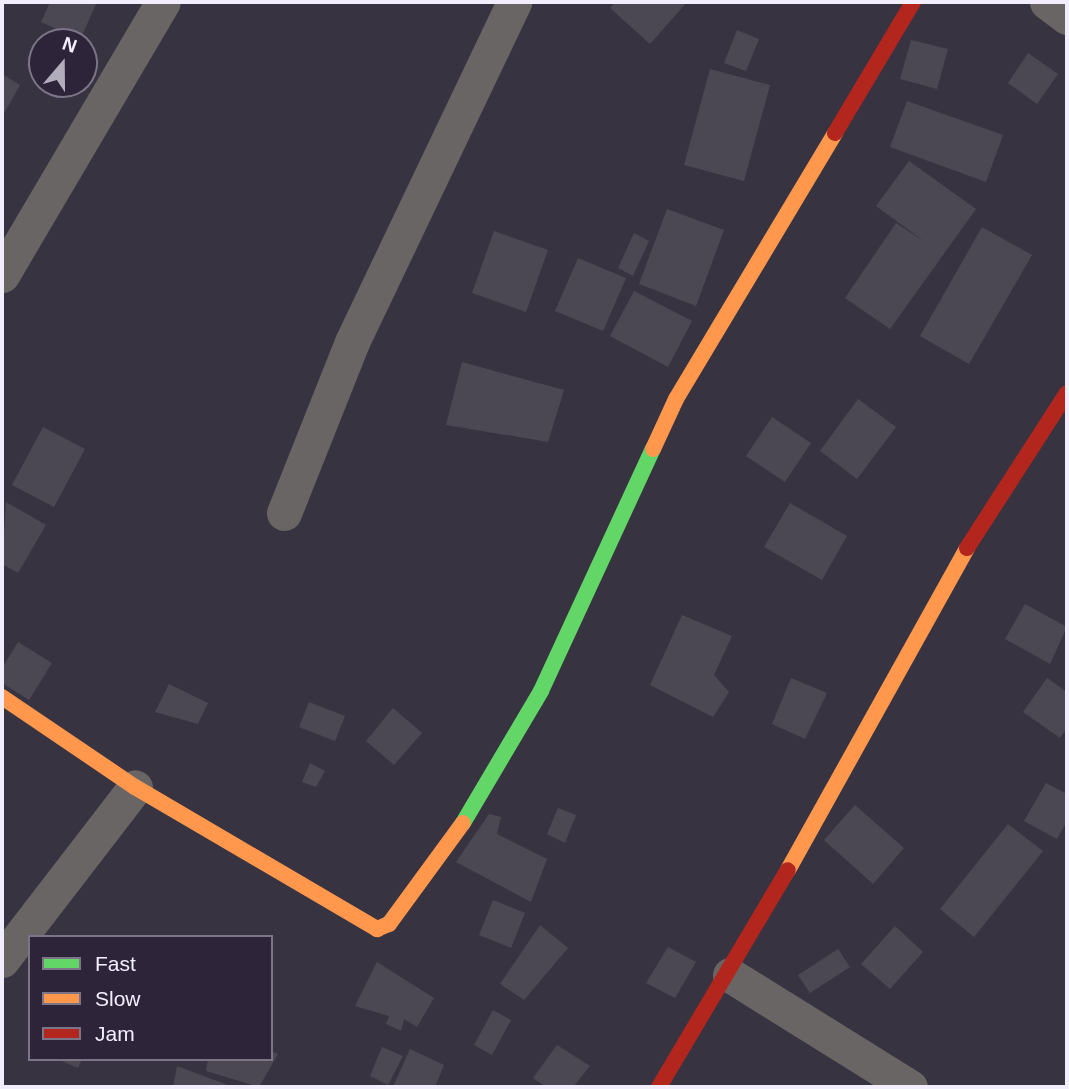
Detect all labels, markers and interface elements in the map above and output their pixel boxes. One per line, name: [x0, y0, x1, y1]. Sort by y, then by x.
north arrow: [28, 28, 98, 98]
text: N: [60, 32, 80, 57]
legend: [28, 935, 273, 1061]
text: Fast: [95, 952, 136, 975]
text: Slow: [95, 987, 141, 1010]
text: Jam: [95, 1022, 135, 1045]

